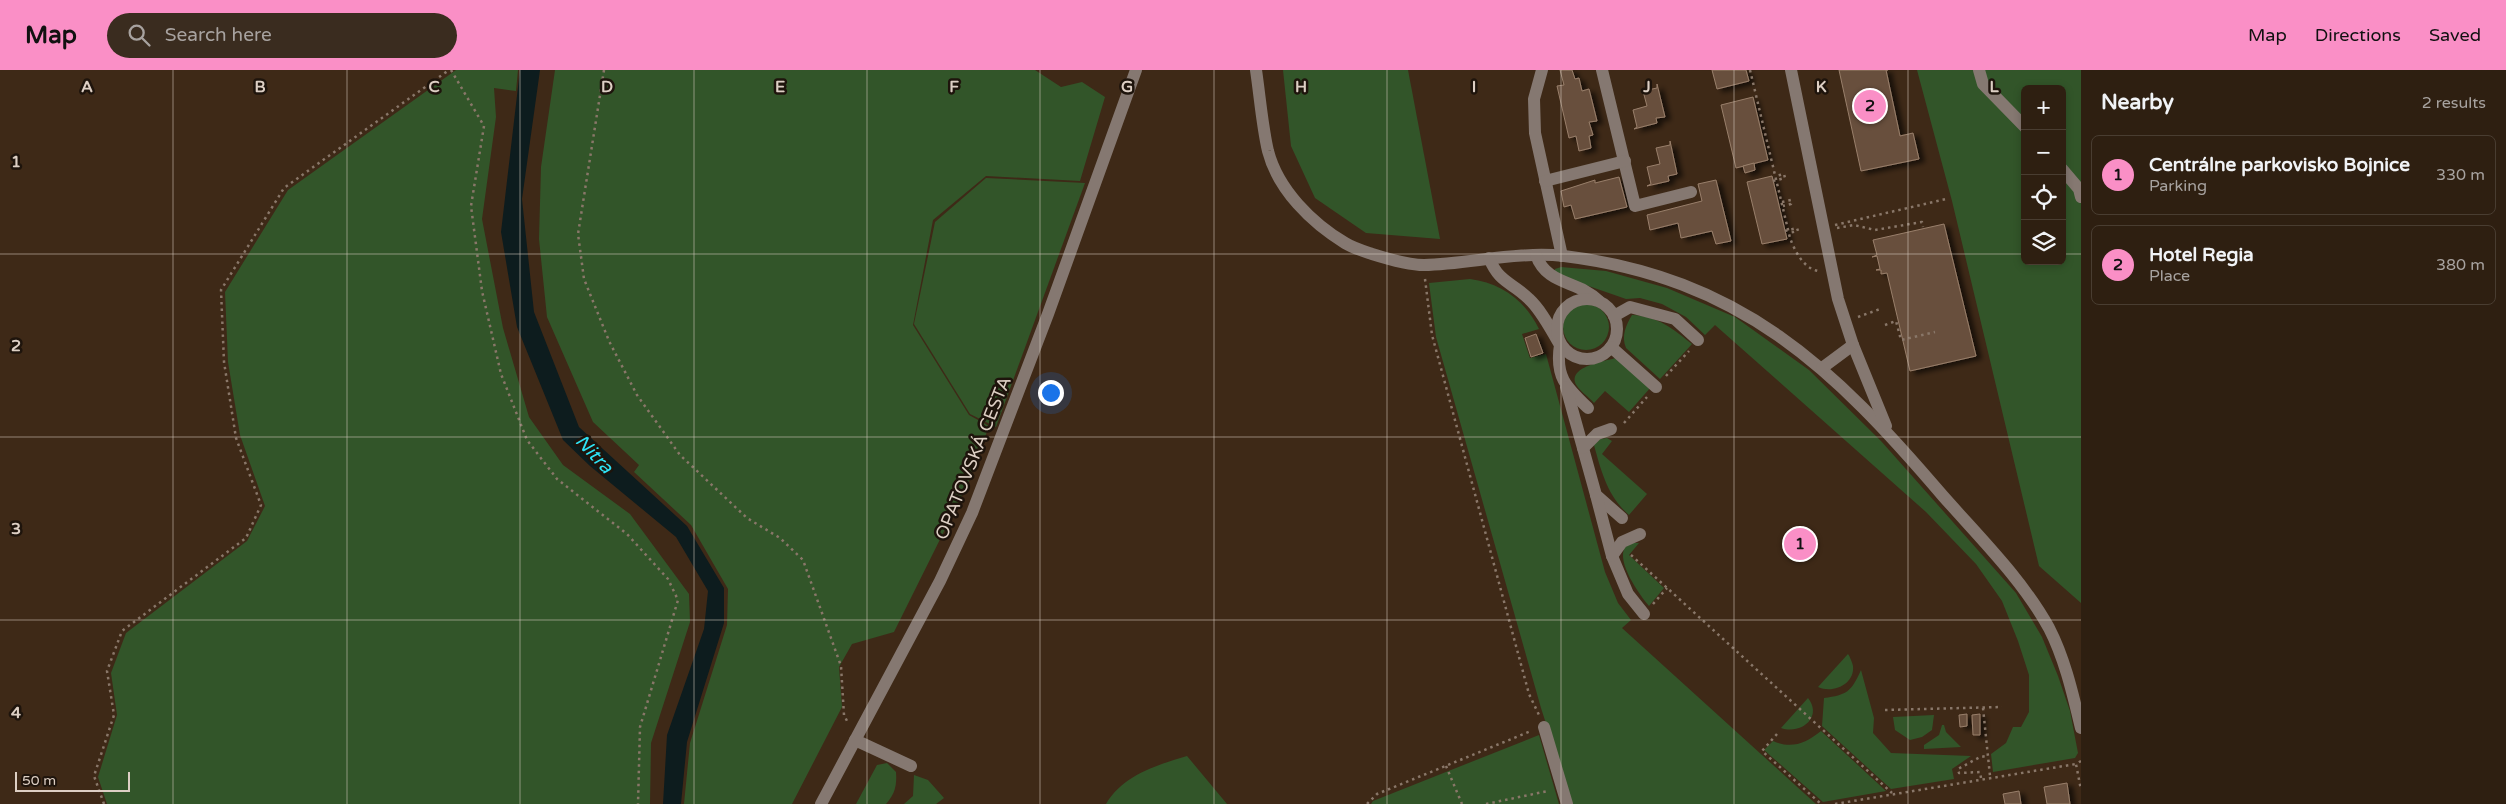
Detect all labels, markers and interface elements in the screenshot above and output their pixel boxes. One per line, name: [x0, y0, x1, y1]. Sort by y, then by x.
search box: [107, 13, 457, 58]
text: Map: [25, 21, 77, 50]
icon: search: [125, 21, 153, 49]
text: Search here: [165, 24, 272, 46]
text: Map: [2248, 24, 2287, 46]
text: Directions: [2315, 24, 2401, 46]
text: Saved: [2429, 24, 2481, 46]
text: A: [81, 77, 93, 97]
text: B: [254, 77, 266, 97]
text: C: [428, 77, 440, 97]
text: D: [601, 77, 613, 97]
text: E: [775, 77, 785, 97]
text: F: [949, 77, 959, 97]
text: G: [1121, 77, 1133, 97]
text: H: [1295, 77, 1307, 97]
text: I: [1472, 77, 1476, 97]
text: J: [1642, 77, 1651, 97]
text: K: [1816, 77, 1827, 97]
text: L: [1989, 77, 1999, 97]
map controls: [2021, 85, 2066, 265]
button: +: [2021, 85, 2066, 130]
pin: 2: [1854, 87, 1886, 125]
text: Nearby: [2101, 90, 2174, 115]
text: 2 results: [2422, 93, 2486, 113]
button: −: [2021, 130, 2066, 175]
text: 1: [11, 152, 21, 172]
text: Centrálne parkovisko Bojnice: [2149, 154, 2410, 176]
text: 1: [2113, 165, 2123, 185]
text: 330 m: [2436, 165, 2485, 185]
button: locate: [2021, 175, 2066, 220]
text: Parking: [2149, 176, 2207, 196]
button: layers: [2021, 220, 2066, 265]
text: Hotel Regia: [2149, 244, 2254, 266]
text: 2: [2113, 255, 2123, 275]
text: 380 m: [2436, 255, 2485, 275]
text: Place: [2149, 266, 2190, 286]
text: 2: [11, 336, 21, 356]
street label: OPATOVSKÁ CESTA: [930, 373, 1016, 543]
your location: [1038, 380, 1064, 406]
water label: Nitra: [571, 430, 618, 479]
text: 3: [11, 519, 21, 539]
pin: 1: [1784, 525, 1816, 563]
text: 4: [11, 703, 21, 723]
scale bar: [15, 769, 130, 792]
text: 50 m: [22, 772, 56, 789]

